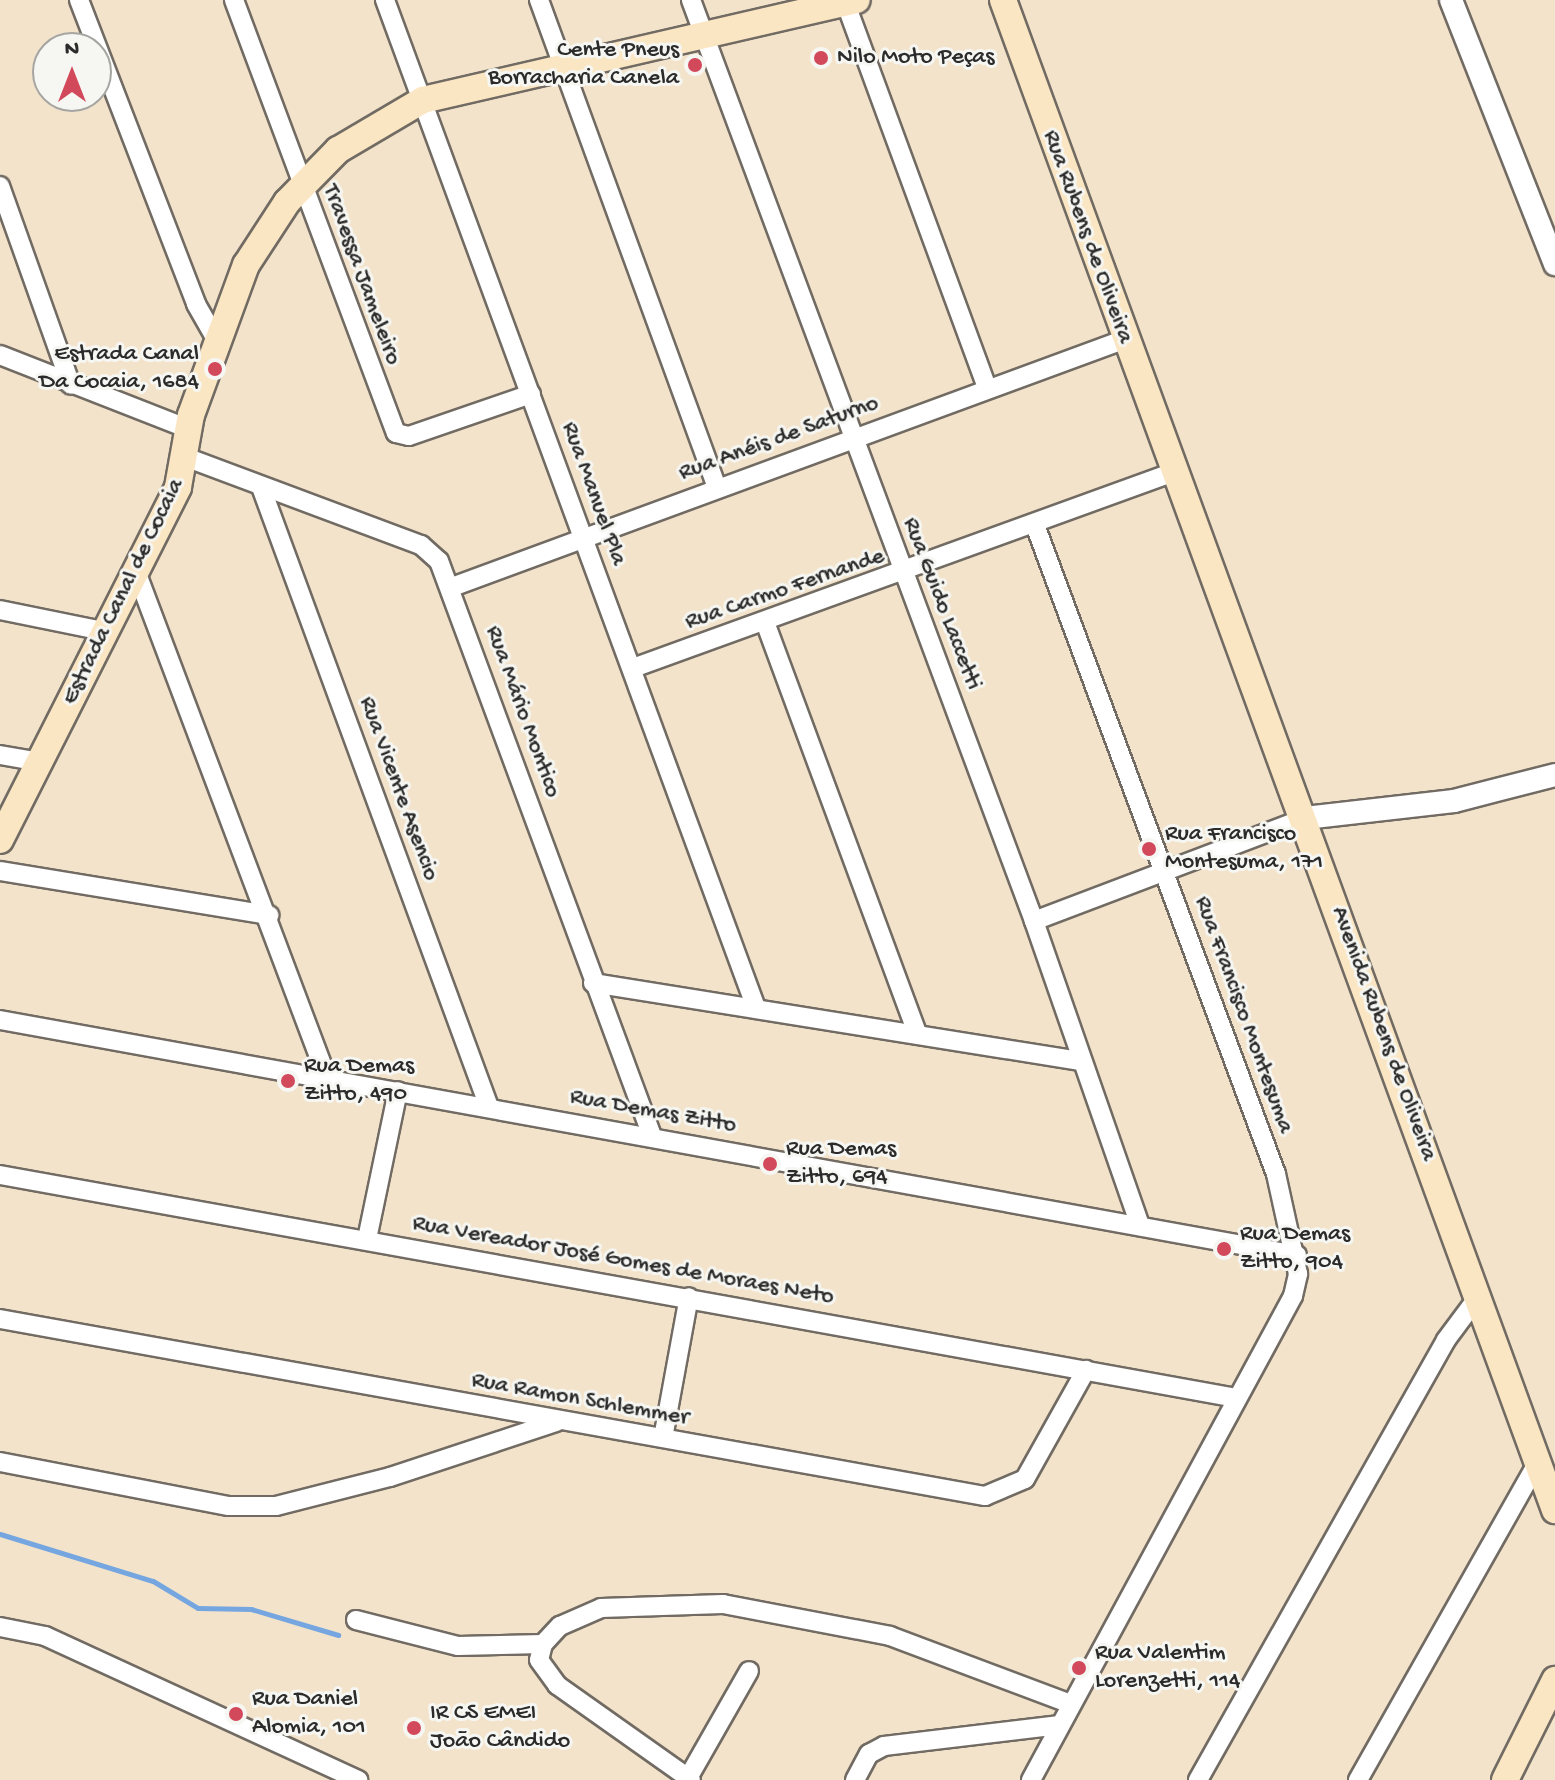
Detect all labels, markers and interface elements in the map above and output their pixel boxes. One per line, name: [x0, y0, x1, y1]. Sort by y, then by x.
north arrow: [32, 32, 112, 112]
text: N: [65, 37, 79, 63]
place label: Cente Pneus Borracharia Canela: [488, 37, 679, 93]
place label: Nilo Moto Peças: [837, 44, 994, 72]
marker: Nilo Moto Peças: [812, 49, 830, 67]
marker: Cente Pneus Borracharia Canela: [686, 56, 704, 74]
street label: Rua Rubens de Oliveira: [1035, 126, 1139, 348]
street label: Travessa Jameleiro: [315, 181, 407, 369]
place label: Estrada Canal Da Cocaia, 1684: [39, 341, 199, 397]
marker: Estrada Canal Da Cocaia, 1684: [206, 360, 224, 378]
street label: Rua Anéis de Saturno: [675, 389, 883, 489]
street label: Rua Manuel Pla: [554, 418, 632, 570]
street label: Estrada Canal de Cocaia: [57, 474, 191, 710]
street label: Rua Guido Laccetti: [895, 514, 987, 694]
street label: Rua Carmo Fernande: [682, 542, 888, 638]
street label: Rua Mário Montico: [478, 622, 566, 802]
street label: Rua Vicente Asencio: [351, 693, 445, 885]
place label: Rua Francisco Montesuma, 171: [1165, 821, 1323, 877]
marker: Rua Francisco Montesuma, 171: [1140, 840, 1158, 858]
street label: Rua Francisco Montesuma: [1187, 893, 1299, 1137]
street label: Avenida Rubens de Oliveira: [1324, 903, 1442, 1165]
place label: Rua Demas Zitto, 490: [304, 1053, 414, 1109]
marker: Rua Demas Zitto, 490: [279, 1072, 297, 1090]
street label: Rua Demas Zitto: [568, 1083, 738, 1141]
place label: Rua Demas Zitto, 694: [786, 1136, 896, 1192]
marker: Rua Demas Zitto, 694: [761, 1155, 779, 1173]
street label: Rua Vereador José Gomes de Moraes Neto: [410, 1210, 836, 1312]
place label: Rua Demas Zitto, 904: [1240, 1221, 1350, 1277]
marker: Rua Demas Zitto, 904: [1215, 1240, 1233, 1258]
street label: Rua Ramon Schlemmer: [469, 1367, 691, 1433]
place label: Rua Valentim Lorenzetti, 114: [1095, 1640, 1240, 1696]
marker: Rua Valentim Lorenzetti, 114: [1070, 1659, 1088, 1677]
place label: Rua Daniel Alomia, 101: [252, 1686, 366, 1742]
place label: IR CS EMEI João Cândido: [430, 1700, 570, 1756]
marker: Rua Daniel Alomia, 101: [227, 1705, 245, 1723]
marker: IR CS EMEI João Cândido: [405, 1719, 423, 1737]

